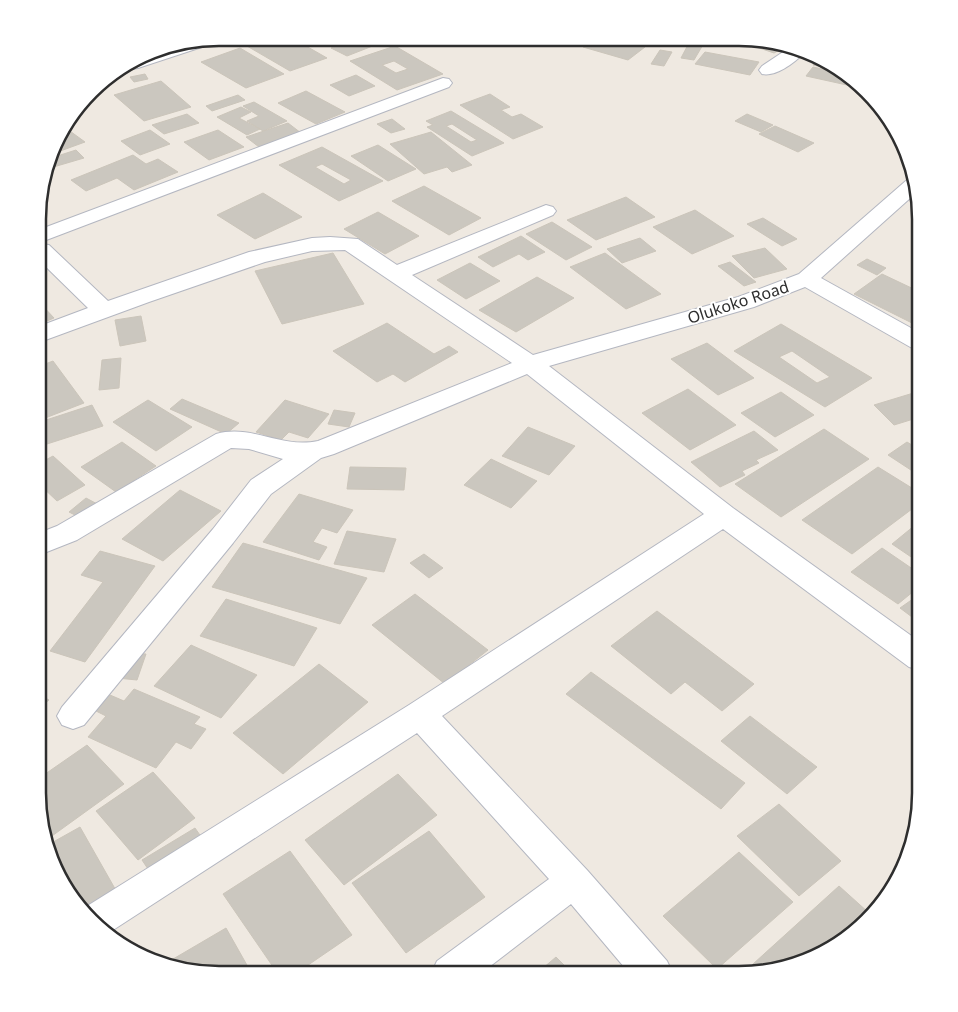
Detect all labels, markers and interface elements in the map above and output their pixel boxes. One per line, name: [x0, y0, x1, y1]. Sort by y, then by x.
street label: Olukoko Road: [684, 275, 792, 329]

